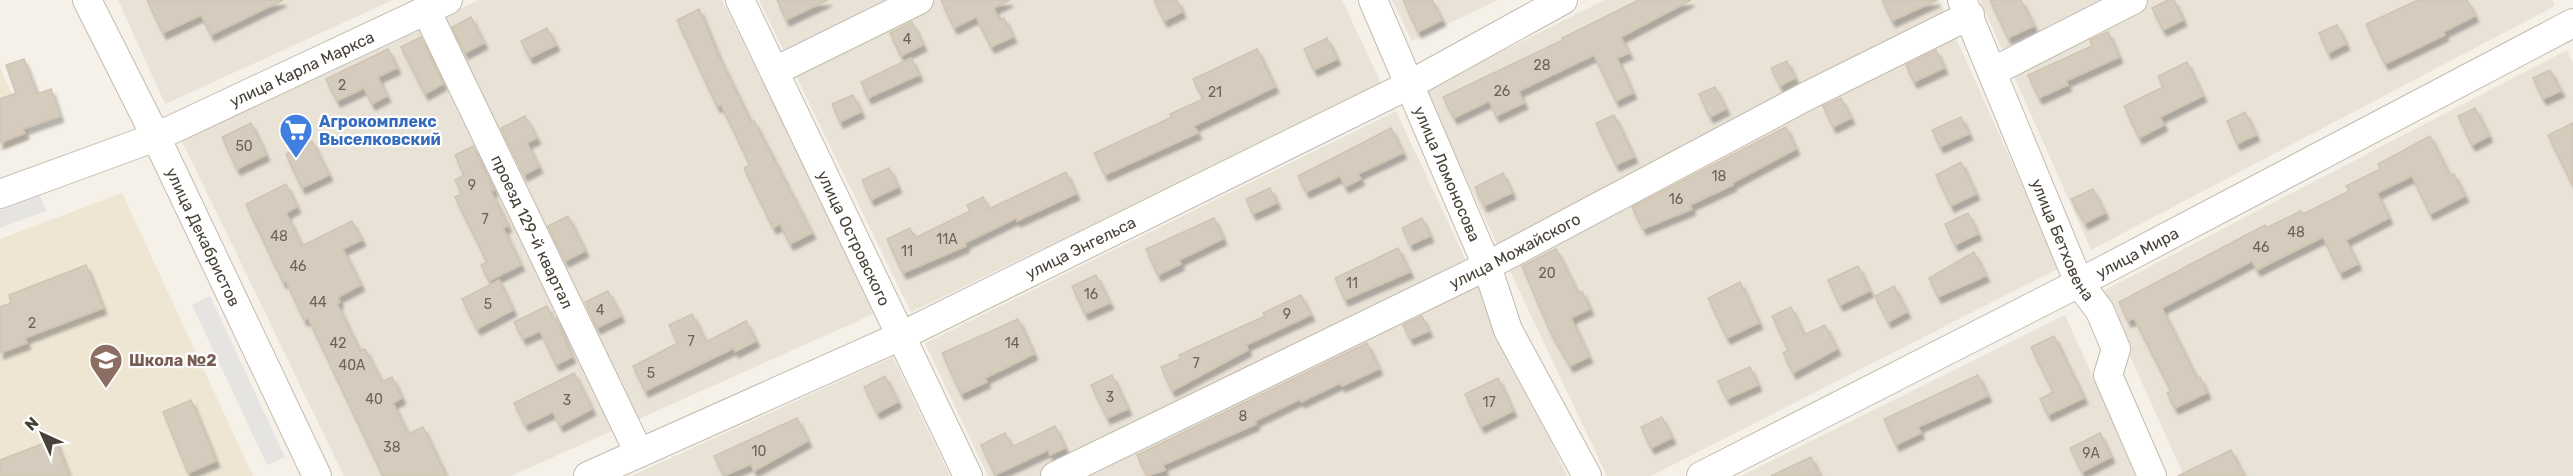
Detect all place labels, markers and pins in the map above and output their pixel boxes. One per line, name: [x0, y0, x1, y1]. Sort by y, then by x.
supermarket icon: Агрокомплекс Выселковский: [278, 112, 314, 159]
place label: Агрокомплекс Выселковский: [319, 112, 441, 149]
school or university icon: Школа №2: [88, 342, 124, 389]
place label: Школа №2: [129, 351, 217, 370]

